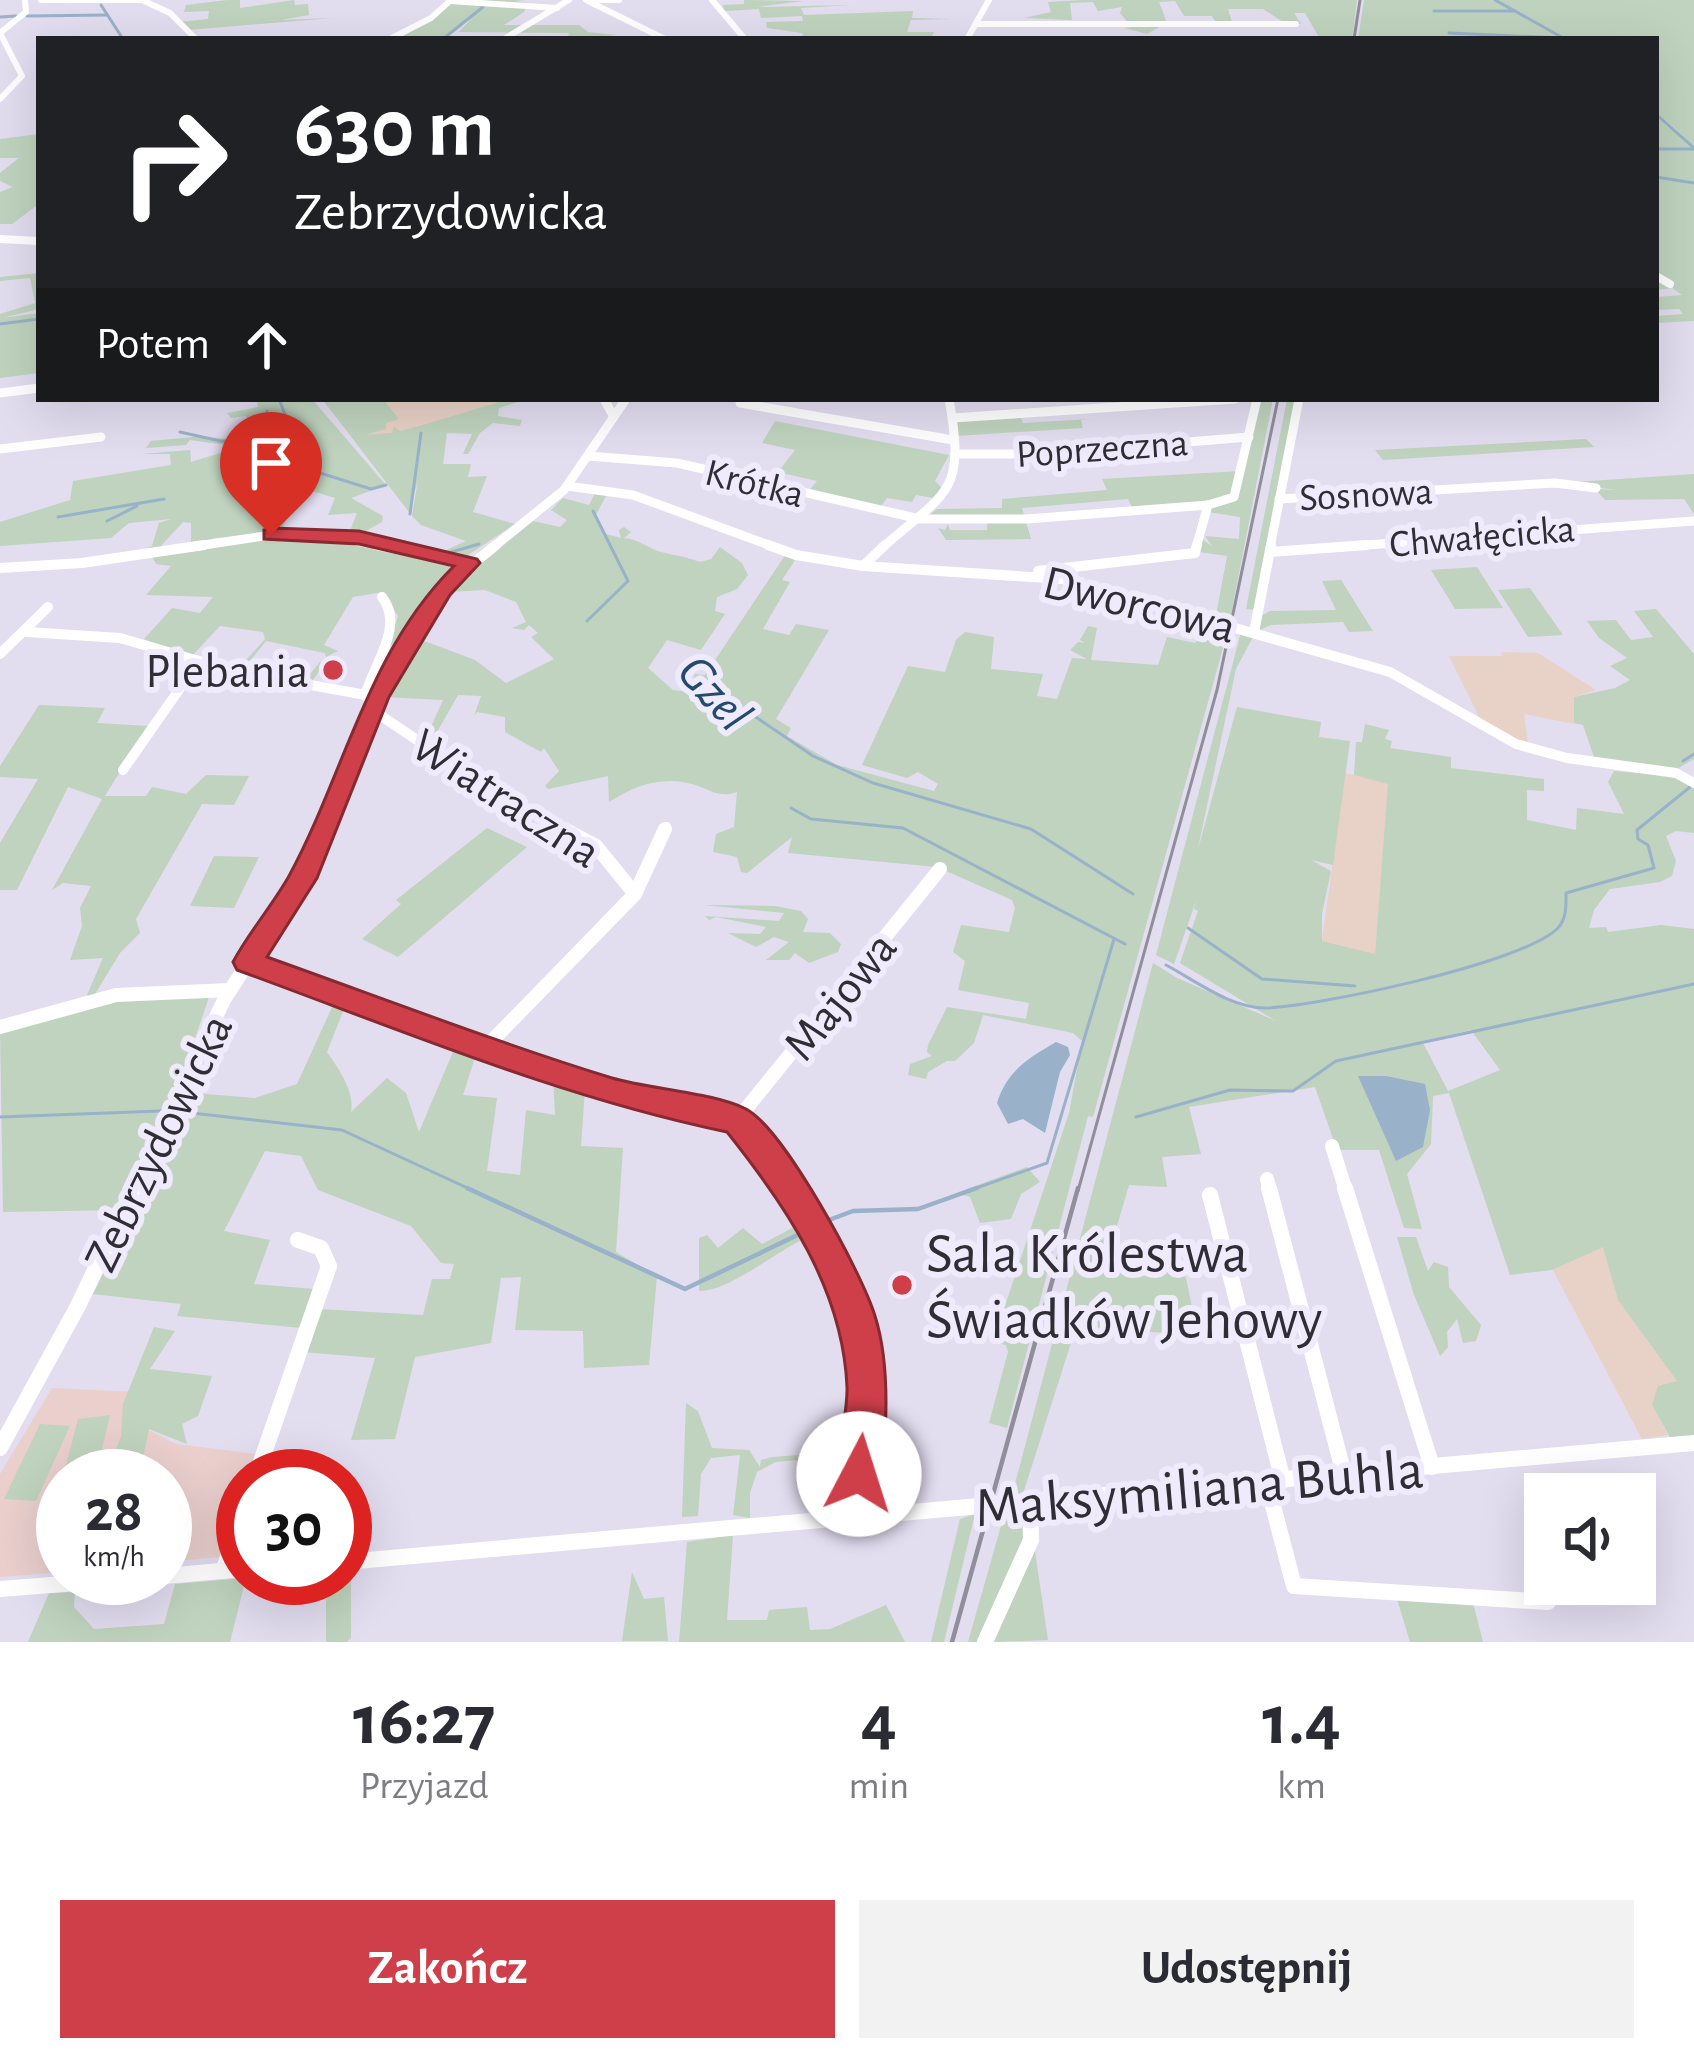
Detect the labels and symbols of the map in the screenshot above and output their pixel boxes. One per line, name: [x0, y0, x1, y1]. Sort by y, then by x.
pin: [220, 412, 322, 535]
street label: Poprzeczna: [1015, 424, 1190, 475]
street label: Krótka: [701, 453, 808, 515]
street label: Sosnowa: [1298, 473, 1434, 518]
street label: Chwałęcicka: [1388, 510, 1577, 565]
street label: Dworcowa: [1038, 559, 1240, 653]
water label: Gzel: [668, 646, 761, 741]
place label: Plebania: [145, 649, 309, 697]
marker: Plebania: [320, 657, 346, 683]
street label: Wiatraczna: [402, 721, 608, 878]
street label: Majowa: [776, 924, 907, 1070]
street label: Zebrzydowicka: [77, 1008, 242, 1279]
place label: Sala Królestwa Świadków Jehowy: [926, 1226, 1322, 1349]
marker: Sala Królestwa Świadków Jehowy: [889, 1272, 915, 1298]
position arrow: [796, 1411, 922, 1537]
street label: Maksymiliana Buhla: [973, 1441, 1426, 1537]
speed limit sign: 30: [216, 1449, 372, 1605]

